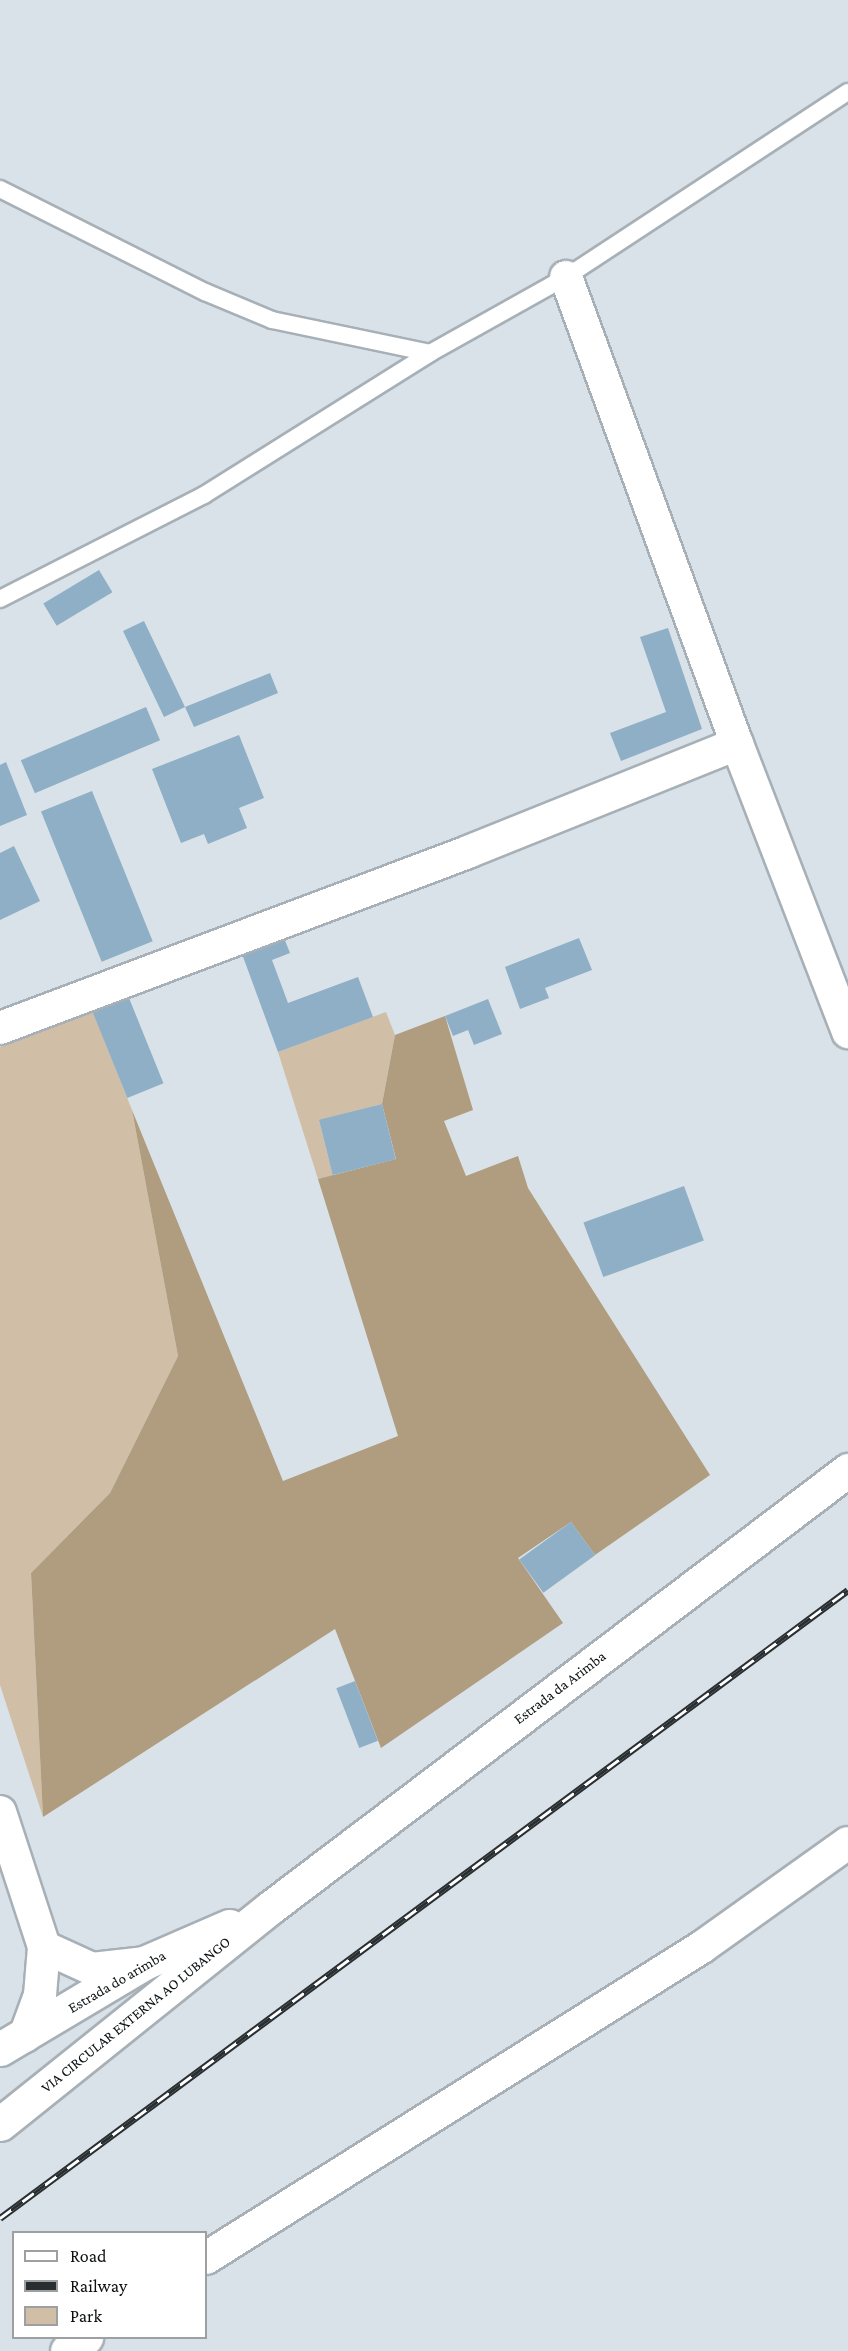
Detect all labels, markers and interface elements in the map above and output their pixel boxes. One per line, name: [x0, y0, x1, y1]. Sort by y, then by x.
street label: Estrada da Arimba: [510, 1647, 610, 1729]
street label: VIA CIRCULAR EXTERNA AO LUBANGO: [38, 1933, 234, 2097]
street label: Estrada do arimba: [65, 1947, 169, 2017]
legend: [12, 2231, 207, 2339]
text: Road: [70, 2246, 107, 2266]
text: Railway: [70, 2276, 127, 2296]
text: Park: [70, 2306, 102, 2326]

